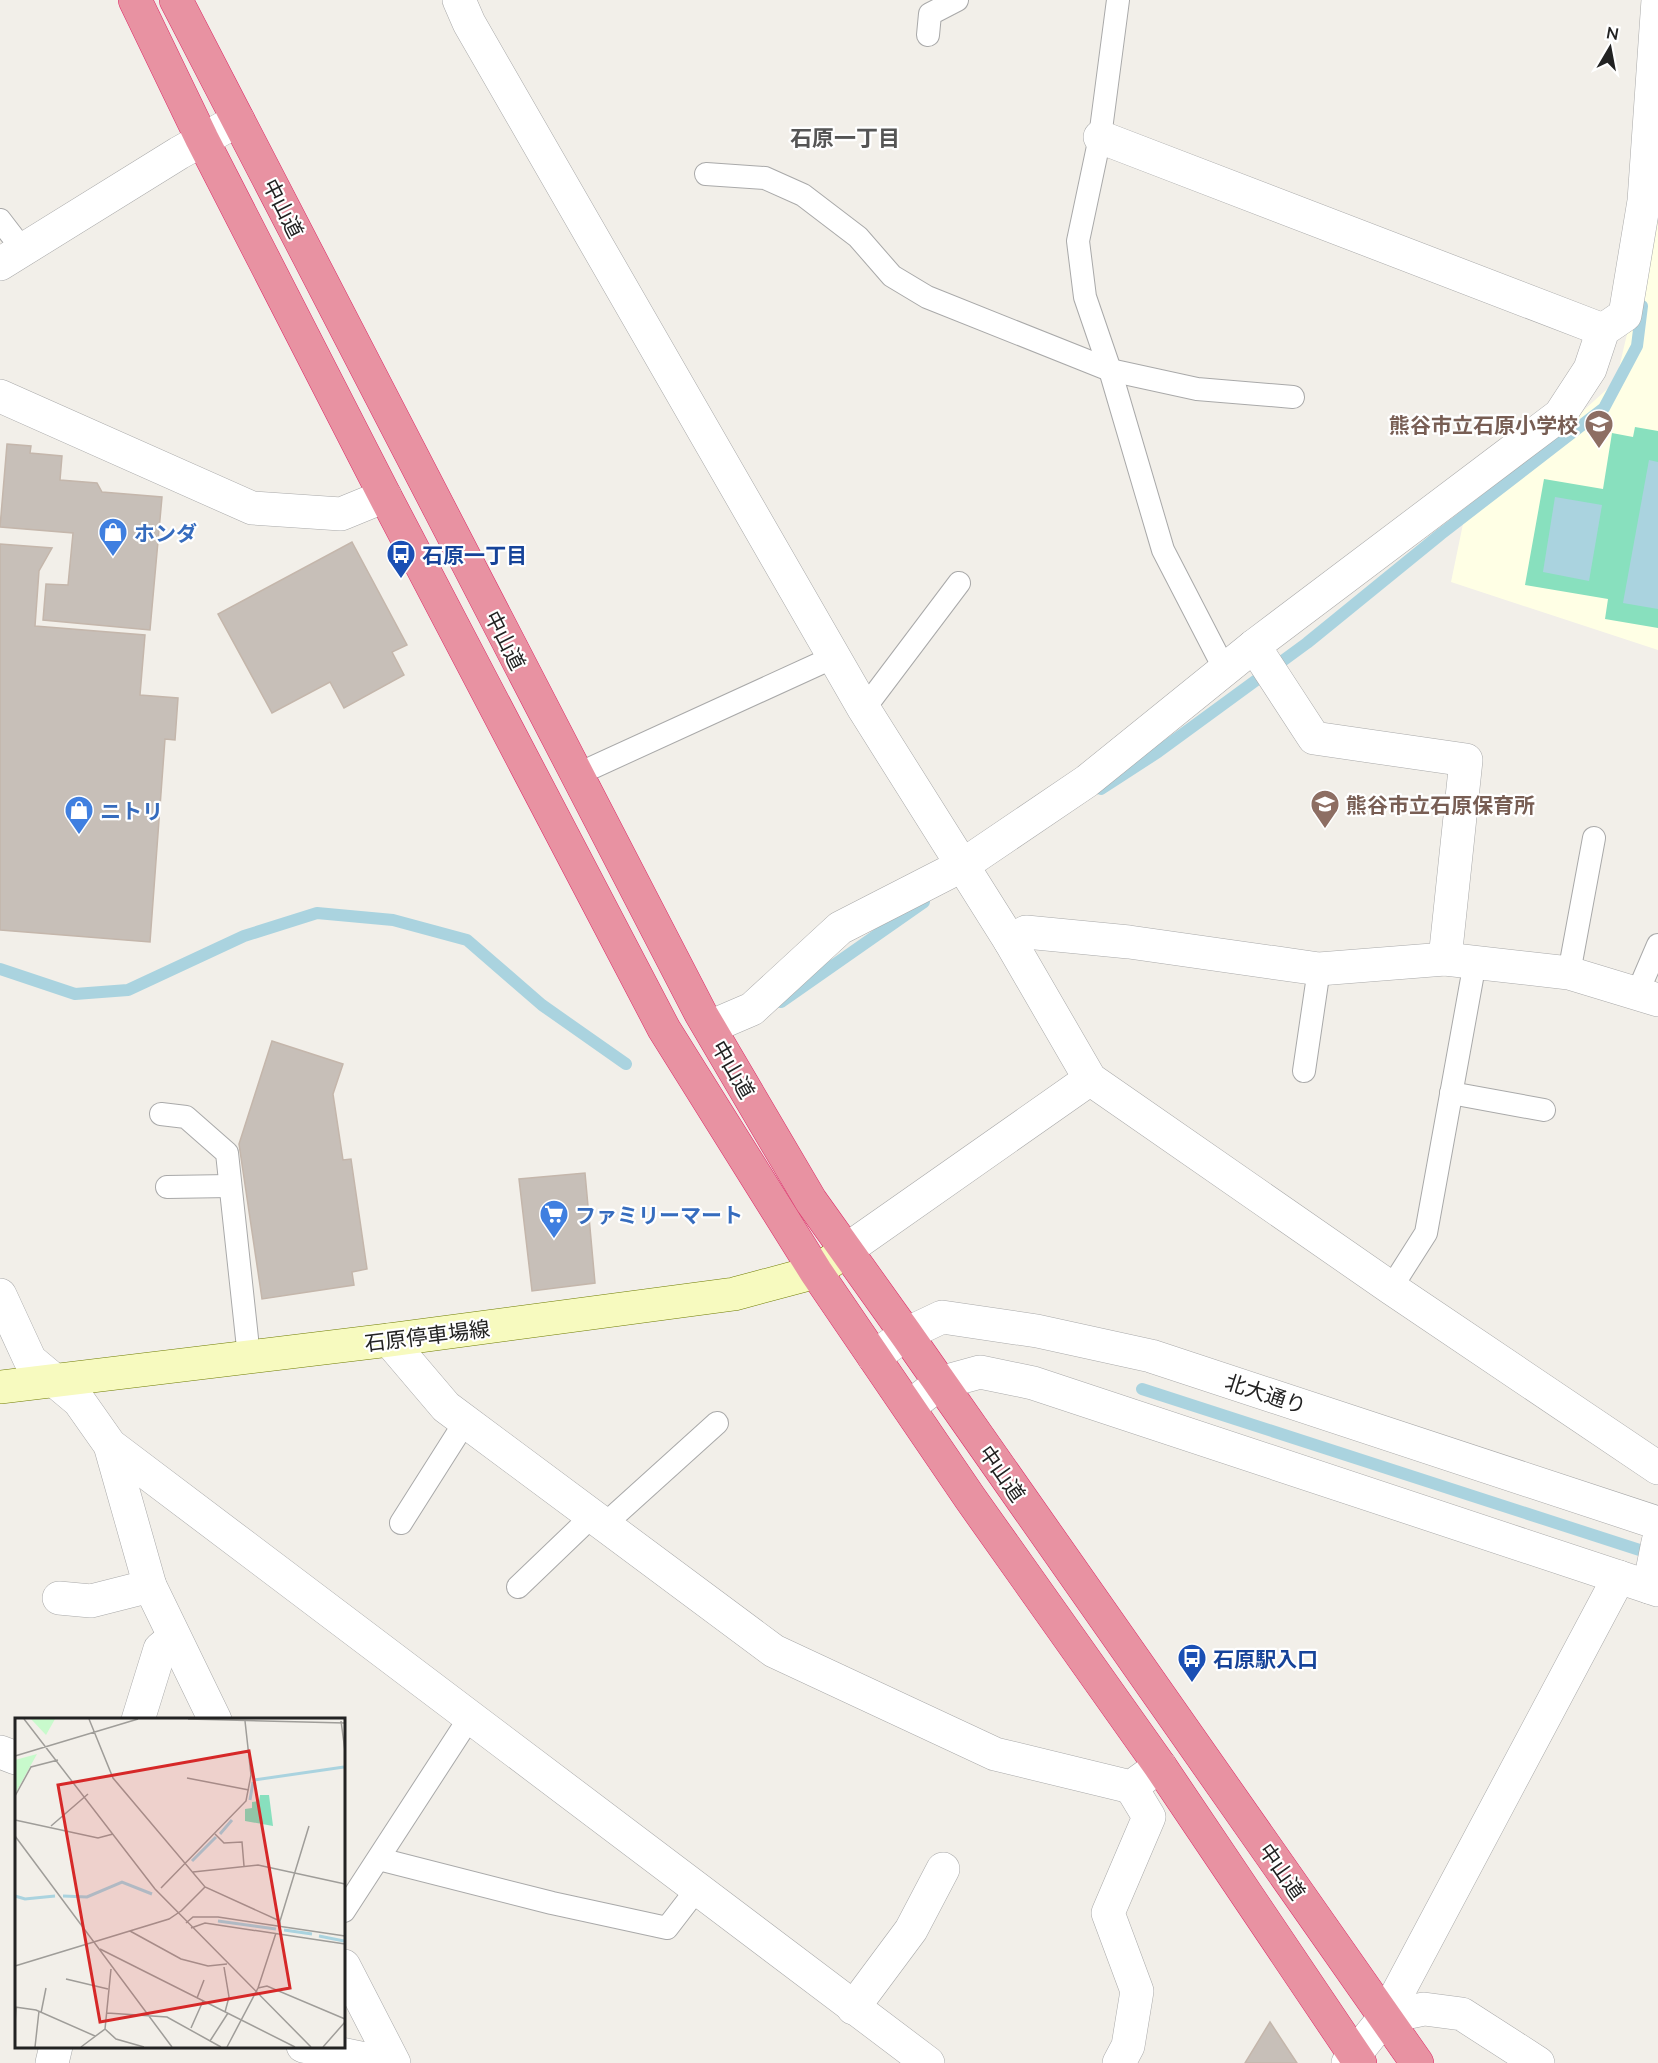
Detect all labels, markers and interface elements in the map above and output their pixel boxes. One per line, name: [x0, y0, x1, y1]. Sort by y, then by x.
north arrow: [1580, 18, 1640, 78]
text: N: [1605, 22, 1620, 43]
district label: 石原一丁目: [790, 124, 900, 151]
street label: 中山道: [259, 174, 309, 242]
school or university icon: 熊谷市立石原小学校: [1583, 408, 1615, 450]
place label: 熊谷市立石原小学校: [1389, 412, 1578, 437]
shop icon: ホンダ: [97, 516, 129, 558]
place label: ホンダ: [134, 520, 197, 545]
bus stop icon: 石原一丁目: [385, 538, 417, 580]
place label: 石原一丁目: [422, 542, 527, 567]
street label: 中山道: [481, 606, 531, 674]
school or university icon: 熊谷市立石原保育所: [1309, 788, 1341, 830]
place label: 熊谷市立石原保育所: [1346, 792, 1535, 817]
shop icon: ニトリ: [63, 794, 95, 836]
place label: ニトリ: [100, 798, 163, 823]
street label: 中山道: [707, 1035, 761, 1103]
supermarket icon: ファミリーマート: [538, 1198, 570, 1240]
place label: ファミリーマート: [575, 1202, 743, 1227]
street label: 石原停車場線: [363, 1315, 491, 1355]
street label: 北大通り: [1222, 1368, 1310, 1418]
street label: 中山道: [975, 1440, 1031, 1506]
bus stop icon: 石原駅入口: [1176, 1642, 1208, 1684]
place label: 石原駅入口: [1213, 1646, 1318, 1671]
inset map: [15, 1718, 345, 2048]
street label: 中山道: [1255, 1838, 1311, 1904]

